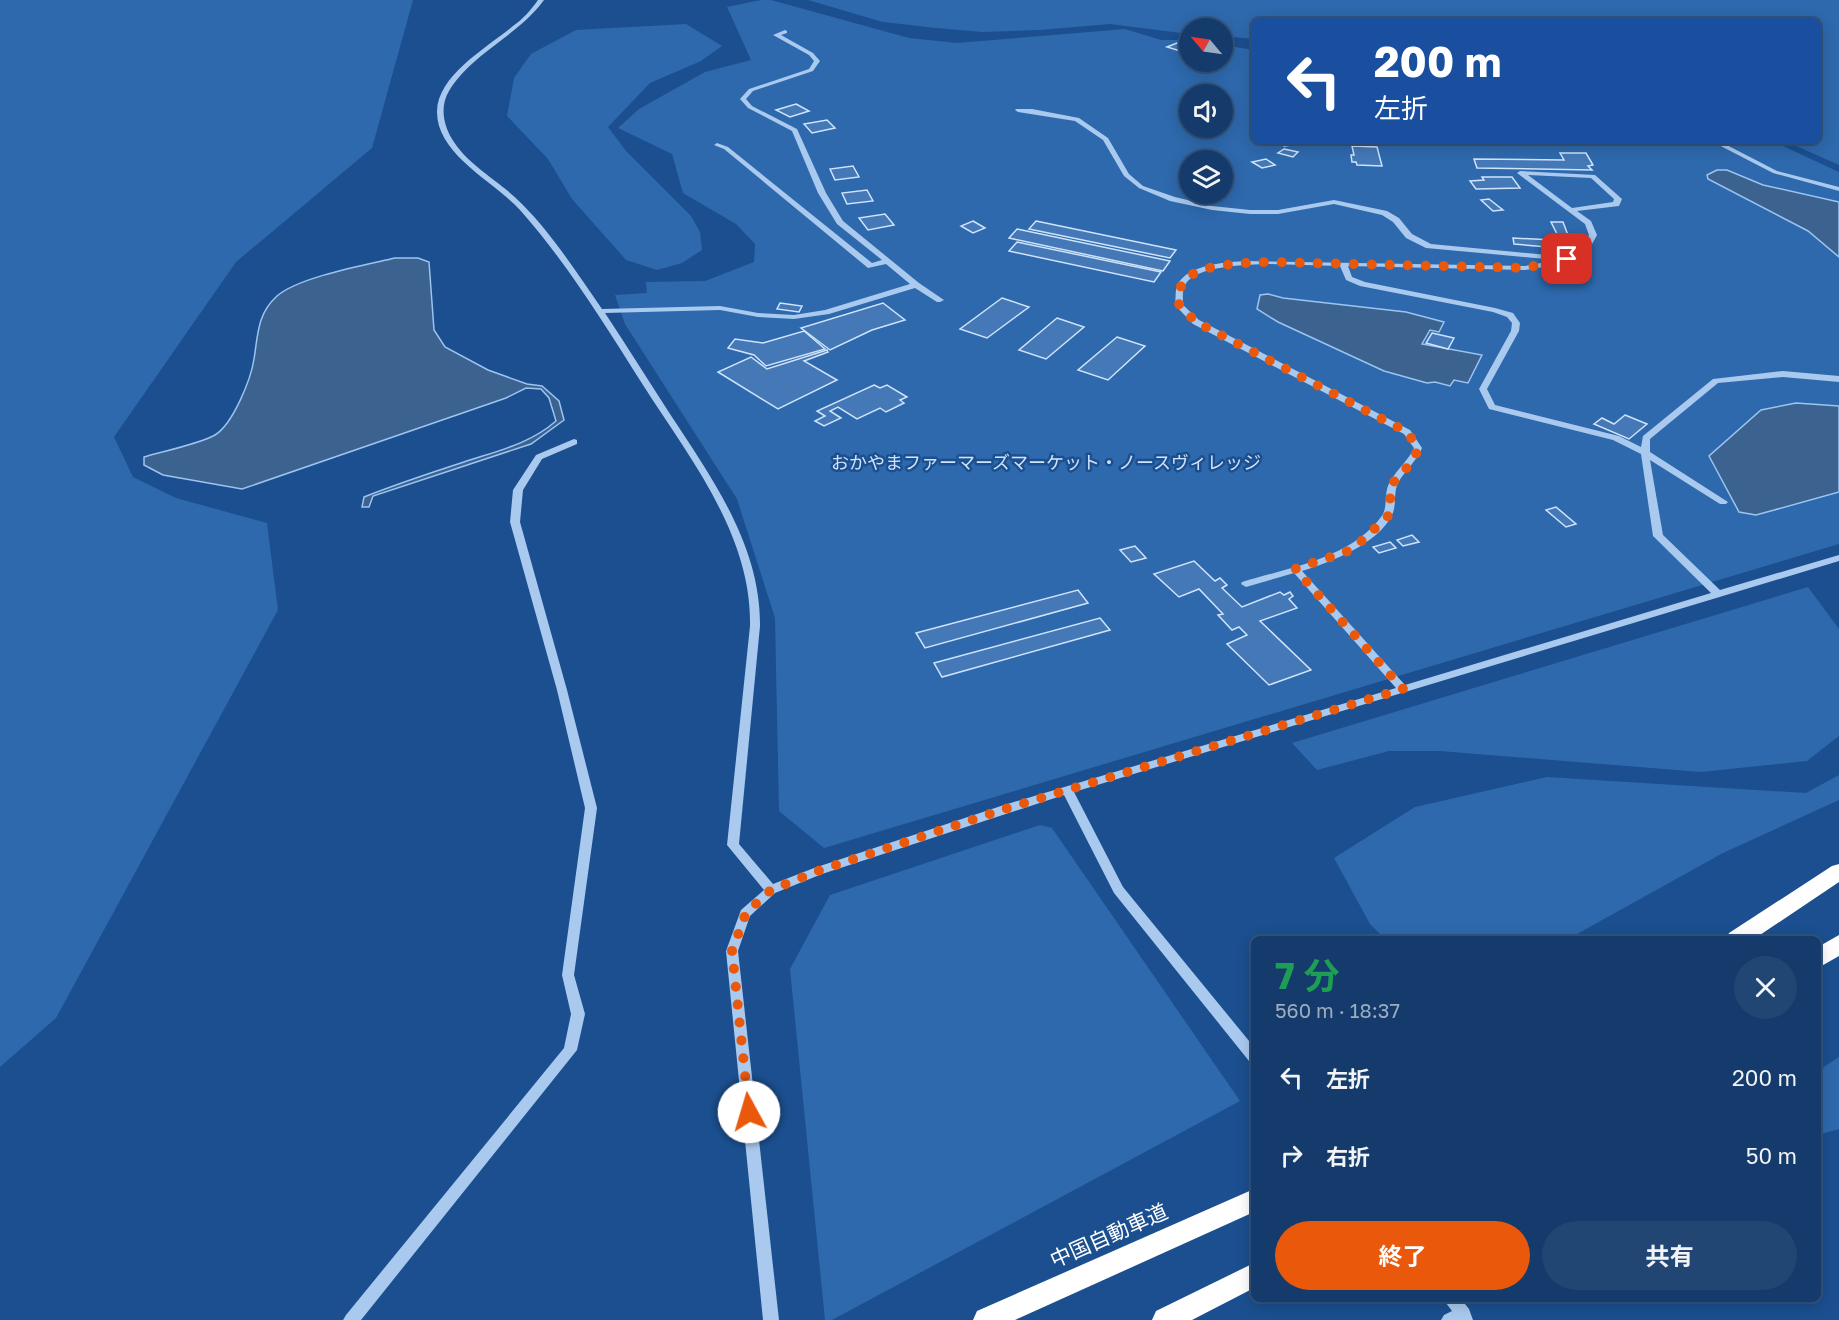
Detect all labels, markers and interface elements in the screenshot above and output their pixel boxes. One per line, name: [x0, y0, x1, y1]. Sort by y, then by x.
north arrow: [1179, 18, 1233, 72]
map controls: [1179, 18, 1233, 204]
text: 200 m: [1374, 36, 1501, 86]
icon: left: [1275, 42, 1353, 120]
button: sound: [1179, 84, 1233, 138]
text: 左折: [1374, 92, 1428, 124]
button: layers: [1179, 150, 1233, 204]
pin: [1541, 233, 1592, 284]
icon: arrive: [1550, 242, 1583, 275]
park label: おかやまファーマーズマーケット・ノースヴィレッジ: [831, 451, 1261, 473]
text: 7 分: [1275, 954, 1340, 997]
button: close: [1734, 956, 1797, 1019]
text: 560 m · 18:37: [1275, 998, 1400, 1022]
icon: left: [1275, 1061, 1308, 1094]
text: 200 m: [1732, 1064, 1797, 1091]
text: 左折: [1326, 1065, 1370, 1092]
position arrow: [717, 1080, 781, 1144]
icon: right: [1275, 1139, 1308, 1172]
text: 50 m: [1746, 1142, 1797, 1169]
text: 右折: [1326, 1143, 1370, 1170]
street label: 中国自動車道: [1046, 1198, 1171, 1273]
button: 終了: [1275, 1221, 1530, 1290]
button: 共有: [1542, 1221, 1797, 1290]

